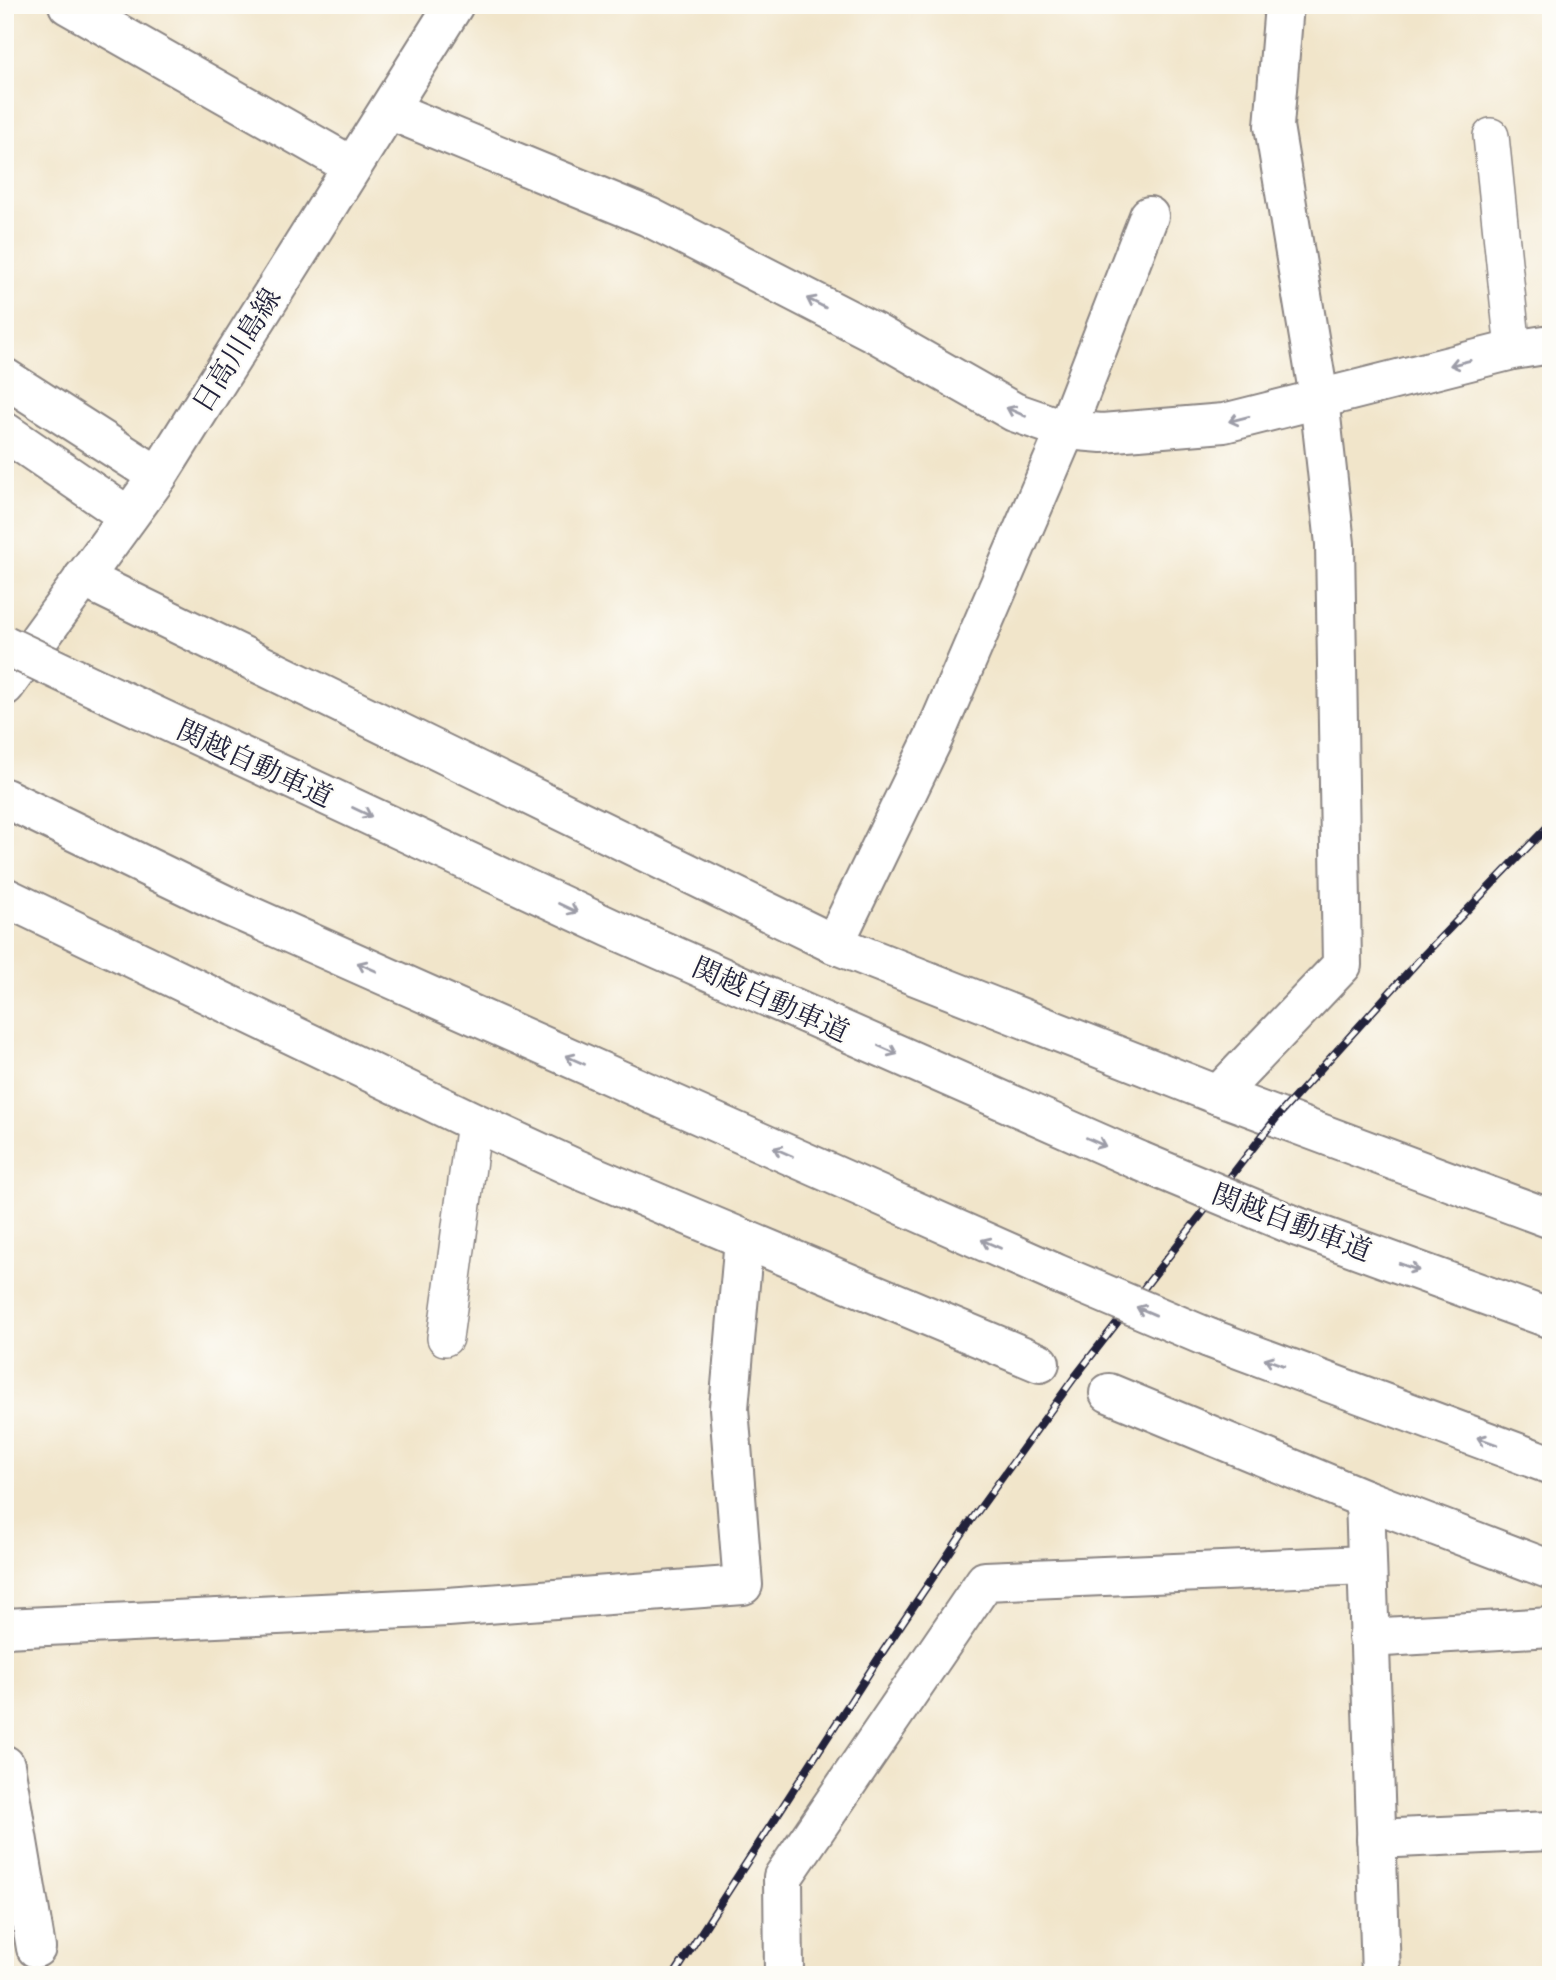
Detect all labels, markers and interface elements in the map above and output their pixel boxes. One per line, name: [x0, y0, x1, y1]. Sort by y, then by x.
street label: 日高川島線: [187, 283, 288, 418]
one-way arrow: [807, 296, 827, 310]
one-way arrow: [1449, 357, 1472, 370]
one-way arrow: [1006, 404, 1028, 417]
one-way arrow: [1229, 413, 1251, 426]
street label: 関越自動車道: [172, 715, 337, 814]
one-way arrow: [351, 806, 372, 819]
one-way arrow: [557, 902, 578, 915]
street label: 関越自動車道: [687, 952, 853, 1049]
one-way arrow: [357, 960, 378, 973]
one-way arrow: [877, 1044, 898, 1057]
one-way arrow: [565, 1053, 586, 1066]
one-way arrow: [1085, 1136, 1106, 1149]
one-way arrow: [773, 1145, 794, 1158]
street label: 関越自動車道: [1207, 1179, 1375, 1268]
one-way arrow: [981, 1237, 1002, 1250]
one-way arrow: [1397, 1262, 1419, 1274]
one-way arrow: [1136, 1304, 1157, 1317]
one-way arrow: [1263, 1355, 1285, 1367]
one-way arrow: [1476, 1434, 1498, 1446]

